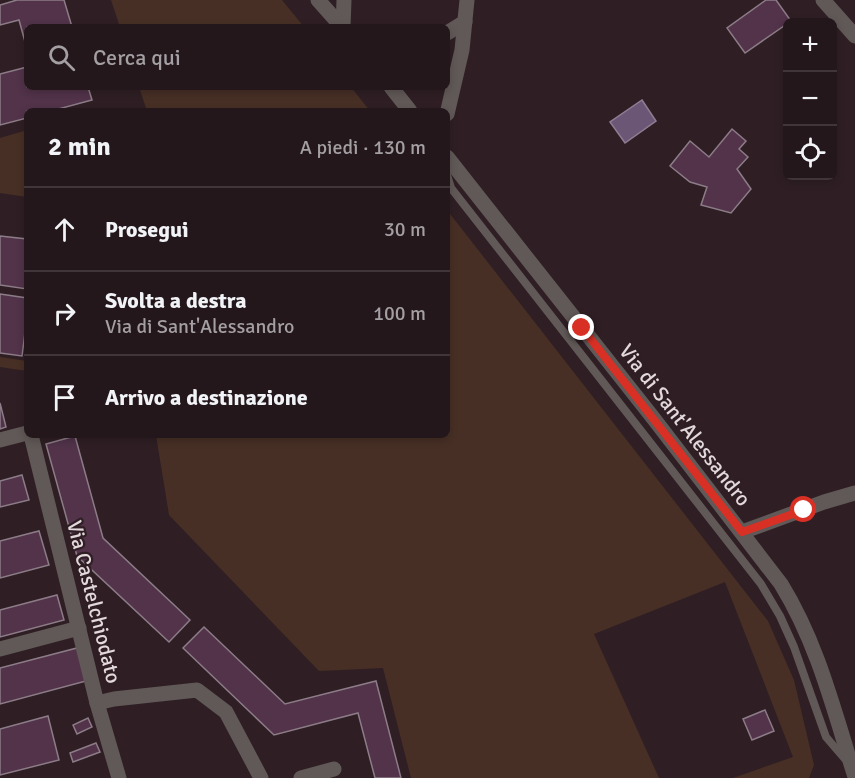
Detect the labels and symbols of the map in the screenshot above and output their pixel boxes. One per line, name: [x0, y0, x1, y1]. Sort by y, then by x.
route end: [568, 314, 594, 340]
street label: Via di Sant'Alessandro: [614, 339, 756, 511]
route start: [790, 496, 816, 522]
street label: Via Castelchiodato: [61, 518, 127, 686]

